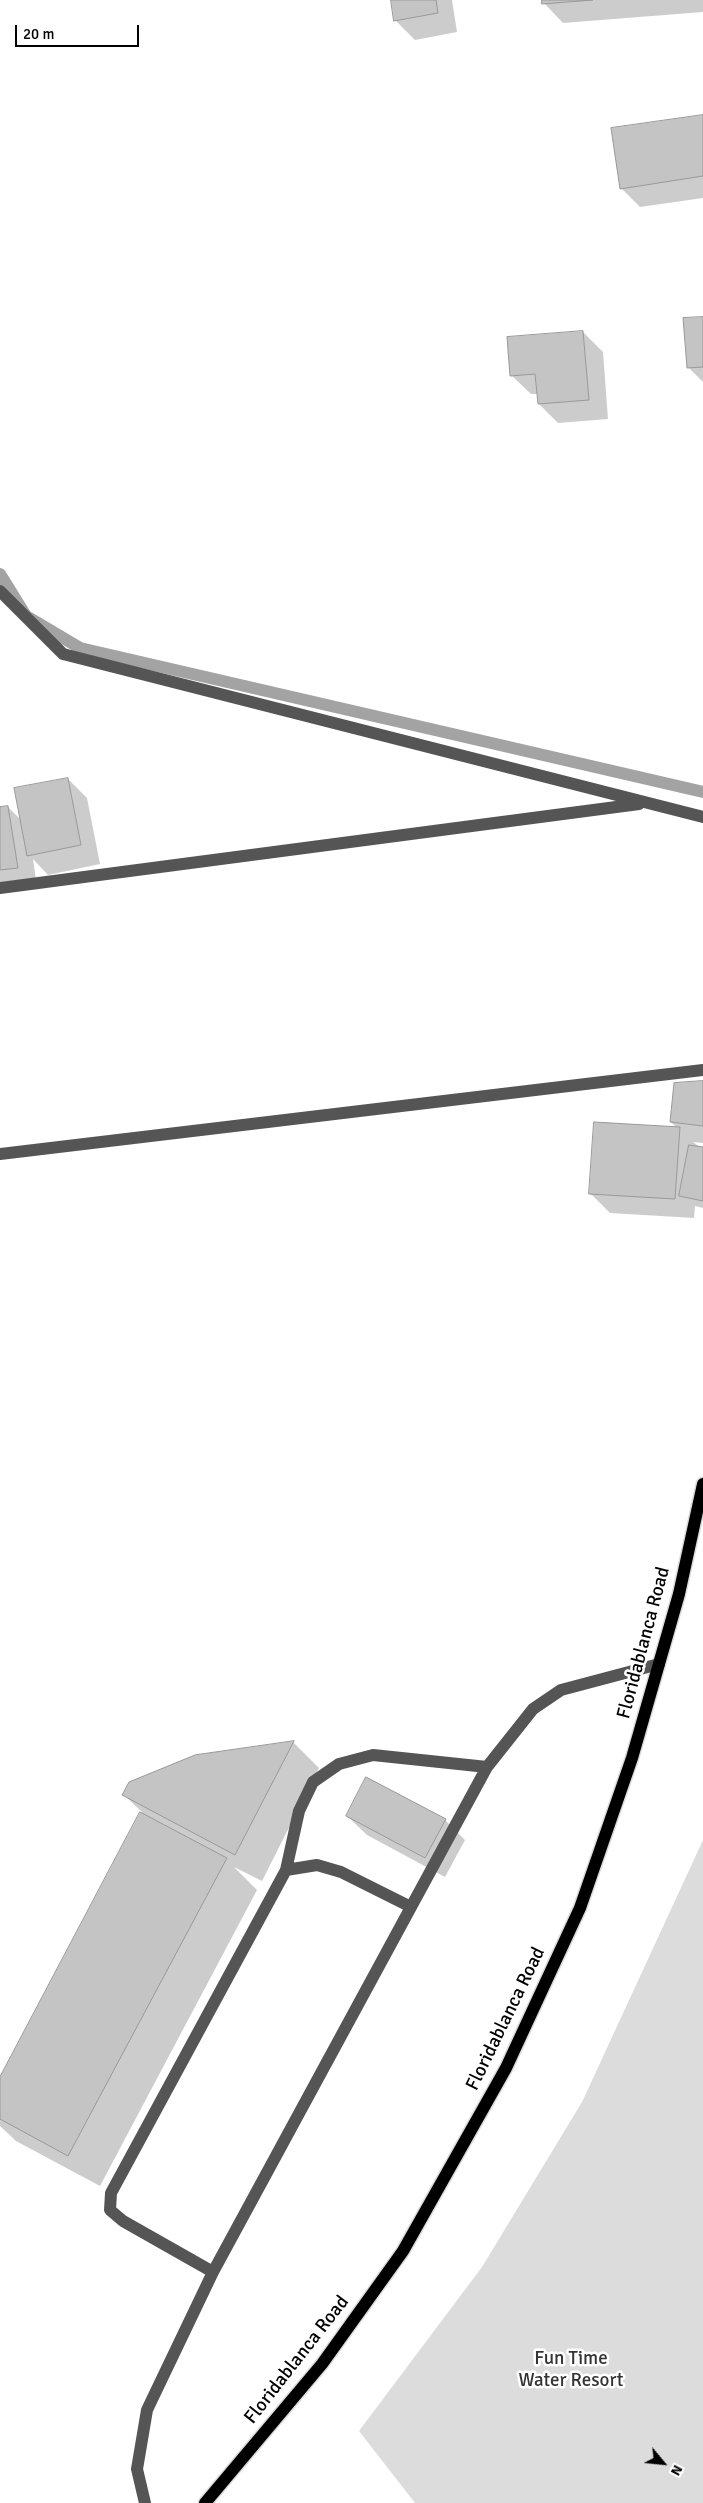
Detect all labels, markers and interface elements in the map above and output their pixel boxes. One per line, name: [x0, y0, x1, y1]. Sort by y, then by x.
scale bar: [18, 15, 141, 47]
text: 20 m: [23, 25, 54, 43]
street label: Floridablanca Road: [613, 1565, 675, 1721]
street label: Floridablanca Road: [461, 1944, 551, 2094]
street label: Floridablanca Road: [240, 2291, 354, 2429]
park label: Fun Time Water Resort: [519, 2348, 623, 2392]
north arrow: [638, 2438, 688, 2488]
text: N: [667, 2462, 686, 2479]

